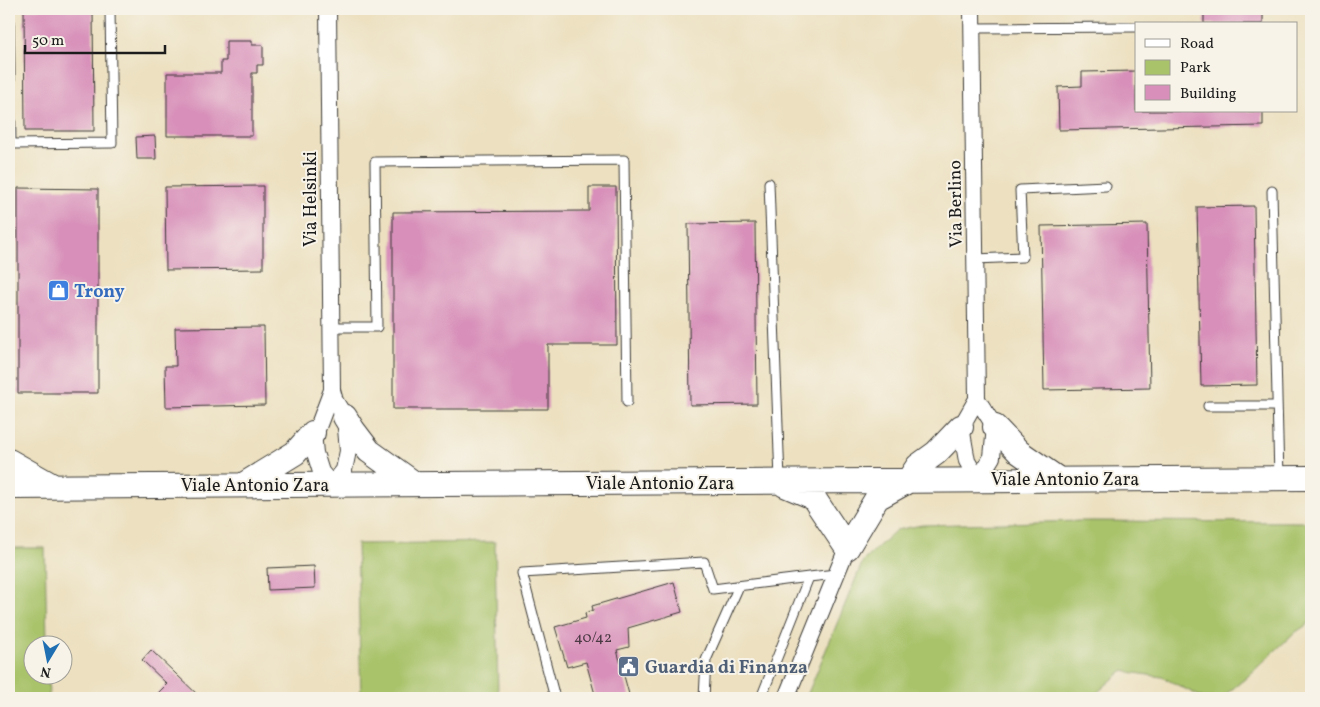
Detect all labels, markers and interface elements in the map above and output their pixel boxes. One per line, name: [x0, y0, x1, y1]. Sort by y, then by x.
scale bar: [25, 22, 165, 54]
legend: [1135, 22, 1298, 112]
text: 50 m: [32, 31, 64, 52]
text: Road: [1180, 34, 1214, 55]
text: Park: [1180, 58, 1211, 79]
text: Building: [1180, 84, 1237, 105]
street label: Via Helsinki: [299, 151, 324, 247]
street label: Via Berlino: [943, 160, 970, 248]
shop icon: Trony: [46, 279, 70, 303]
place label: Trony: [74, 280, 125, 305]
street label: Viale Antonio Zara: [991, 468, 1139, 493]
street label: Viale Antonio Zara: [586, 472, 734, 497]
street label: Viale Antonio Zara: [181, 474, 329, 499]
house number: 40/42: [574, 628, 612, 649]
north arrow: [22, 634, 72, 684]
public building icon: Guardia di Finanza: [617, 655, 641, 679]
place label: Guardia di Finanza: [645, 656, 808, 681]
text: N: [39, 661, 53, 682]

